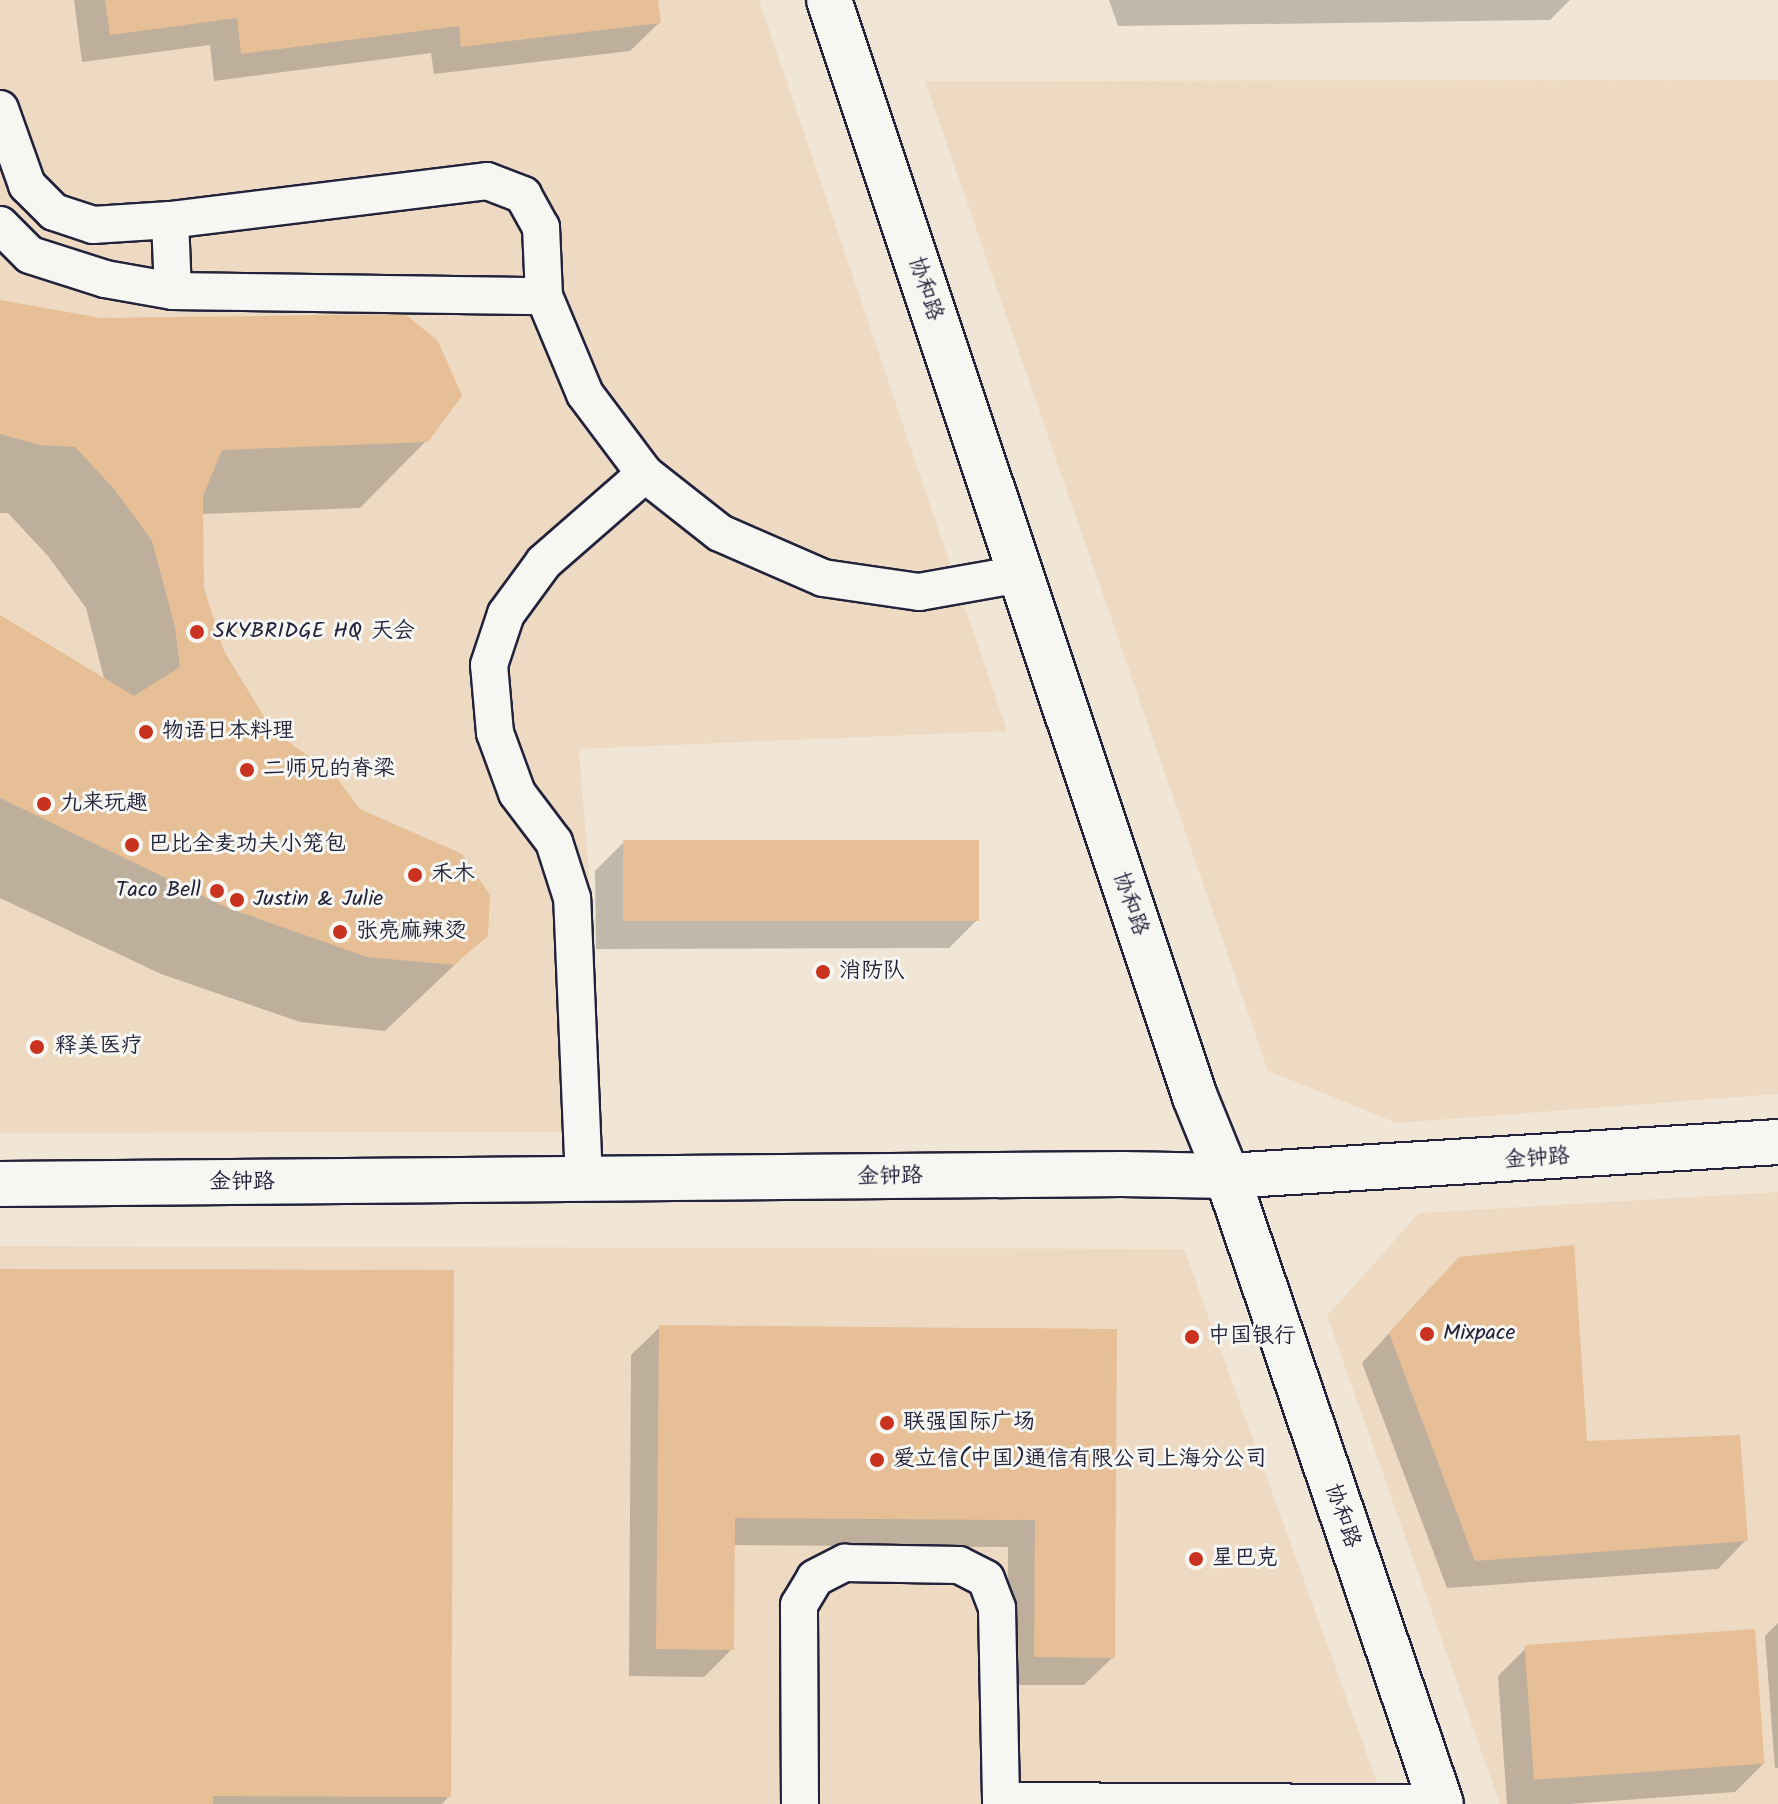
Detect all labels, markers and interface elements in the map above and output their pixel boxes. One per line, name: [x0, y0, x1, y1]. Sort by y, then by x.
street label: 协和路: [902, 254, 948, 324]
place label: SKYBRIDGE HQ 天会: [213, 619, 415, 645]
marker: SKYBRIDGE HQ 天会: [188, 623, 206, 641]
place label: 物语日本料理: [162, 719, 294, 745]
marker: 物语日本料理: [137, 723, 155, 741]
place label: 二师兄的脊梁: [263, 757, 395, 783]
marker: 二师兄的脊梁: [238, 761, 256, 779]
place label: 九来玩趣: [60, 791, 148, 817]
marker: 九来玩趣: [35, 795, 53, 813]
place label: 巴比全麦功夫小笼包: [148, 832, 346, 858]
marker: 巴比全麦功夫小笼包: [123, 836, 141, 854]
place label: 禾木: [431, 862, 475, 888]
marker: 禾木: [406, 866, 424, 884]
street label: 协和路: [1107, 869, 1153, 939]
place label: Taco Bell: [116, 878, 201, 904]
marker: Taco Bell: [208, 882, 226, 900]
place label: Justin & Julie: [253, 887, 383, 913]
marker: Justin & Julie: [228, 891, 246, 909]
place label: 张亮麻辣烫: [356, 919, 466, 945]
marker: 张亮麻辣烫: [331, 923, 349, 941]
place label: 消防队: [839, 959, 905, 985]
marker: 消防队: [814, 963, 832, 981]
place label: 释美医疗: [55, 1034, 143, 1060]
marker: 释美医疗: [26, 1036, 48, 1058]
street label: 金钟路: [1503, 1144, 1571, 1174]
street label: 金钟路: [857, 1163, 923, 1191]
street label: 金钟路: [209, 1170, 275, 1196]
place label: Mixpace: [1443, 1321, 1516, 1347]
place label: 中国银行: [1208, 1324, 1296, 1350]
marker: Mixpace: [1418, 1325, 1436, 1343]
marker: 中国银行: [1183, 1328, 1201, 1346]
place label: 联强国际广场: [903, 1410, 1035, 1436]
marker: 联强国际广场: [878, 1414, 896, 1432]
place label: 爱立信(中国)通信有限公司上海分公司: [893, 1447, 1267, 1473]
marker: 爱立信(中国)通信有限公司上海分公司: [868, 1451, 886, 1469]
street label: 协和路: [1319, 1481, 1365, 1551]
place label: 星巴克: [1212, 1546, 1278, 1572]
marker: 星巴克: [1187, 1550, 1205, 1568]

